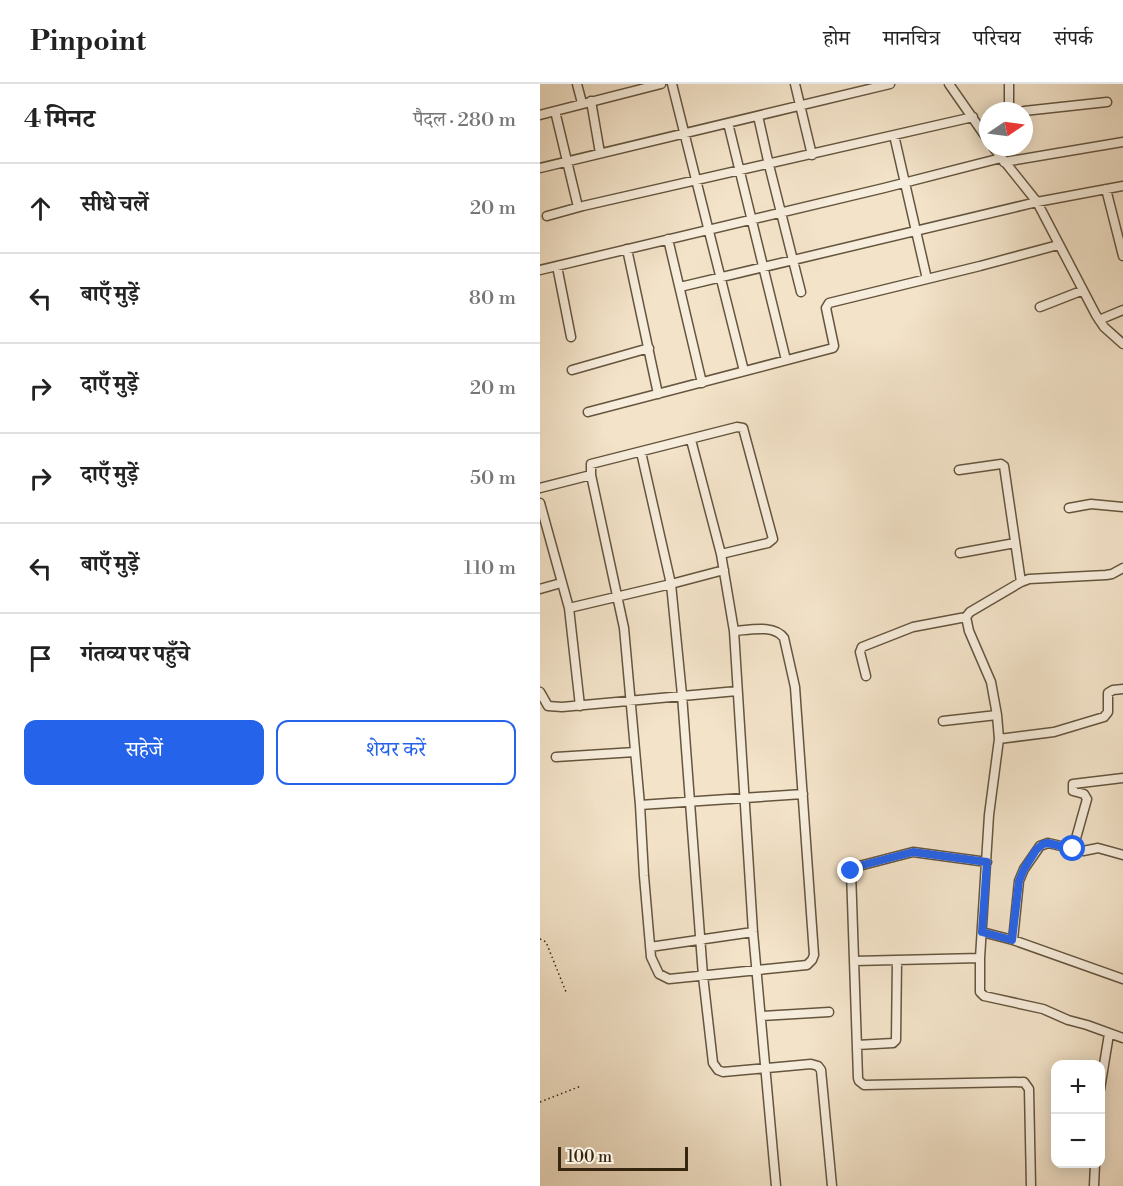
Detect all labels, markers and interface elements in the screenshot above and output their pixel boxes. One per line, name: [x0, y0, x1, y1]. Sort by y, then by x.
text: Pinpoint: [30, 24, 146, 59]
text: होम: [823, 26, 850, 52]
text: मानचित्र: [883, 26, 940, 52]
text: परिचय: [973, 26, 1021, 52]
text: संपर्क: [1054, 26, 1093, 52]
north arrow: [979, 102, 1033, 156]
text: 4 मिनट: [24, 103, 95, 135]
text: पैदल · 280 m: [413, 108, 516, 133]
text: सीधे चलें: [81, 191, 148, 218]
icon: ahead: [24, 192, 57, 225]
text: 20 m: [470, 196, 516, 221]
text: बाएँ मुड़ें: [81, 281, 139, 308]
icon: left: [24, 282, 57, 315]
text: 80 m: [469, 286, 516, 311]
text: दाएँ मुड़ें: [81, 371, 138, 398]
icon: right: [24, 372, 57, 405]
text: 20 m: [470, 376, 516, 401]
text: दाएँ मुड़ें: [81, 461, 138, 488]
icon: right: [24, 462, 57, 495]
text: 50 m: [470, 466, 516, 491]
text: बाएँ मुड़ें: [81, 551, 139, 578]
icon: left: [24, 552, 57, 585]
text: 110 m: [464, 556, 516, 581]
text: गंतव्य पर पहुँचे: [81, 641, 190, 668]
icon: arrive: [24, 642, 57, 675]
button: सहेजें: [24, 720, 264, 785]
button: शेयर करें: [276, 720, 516, 785]
route start: [1059, 835, 1085, 861]
route end: [837, 857, 863, 883]
map controls: [1051, 1060, 1105, 1168]
button: +: [1051, 1060, 1105, 1114]
button: −: [1051, 1114, 1105, 1168]
scale bar: [558, 1144, 688, 1172]
text: 100 m: [567, 1147, 612, 1167]

